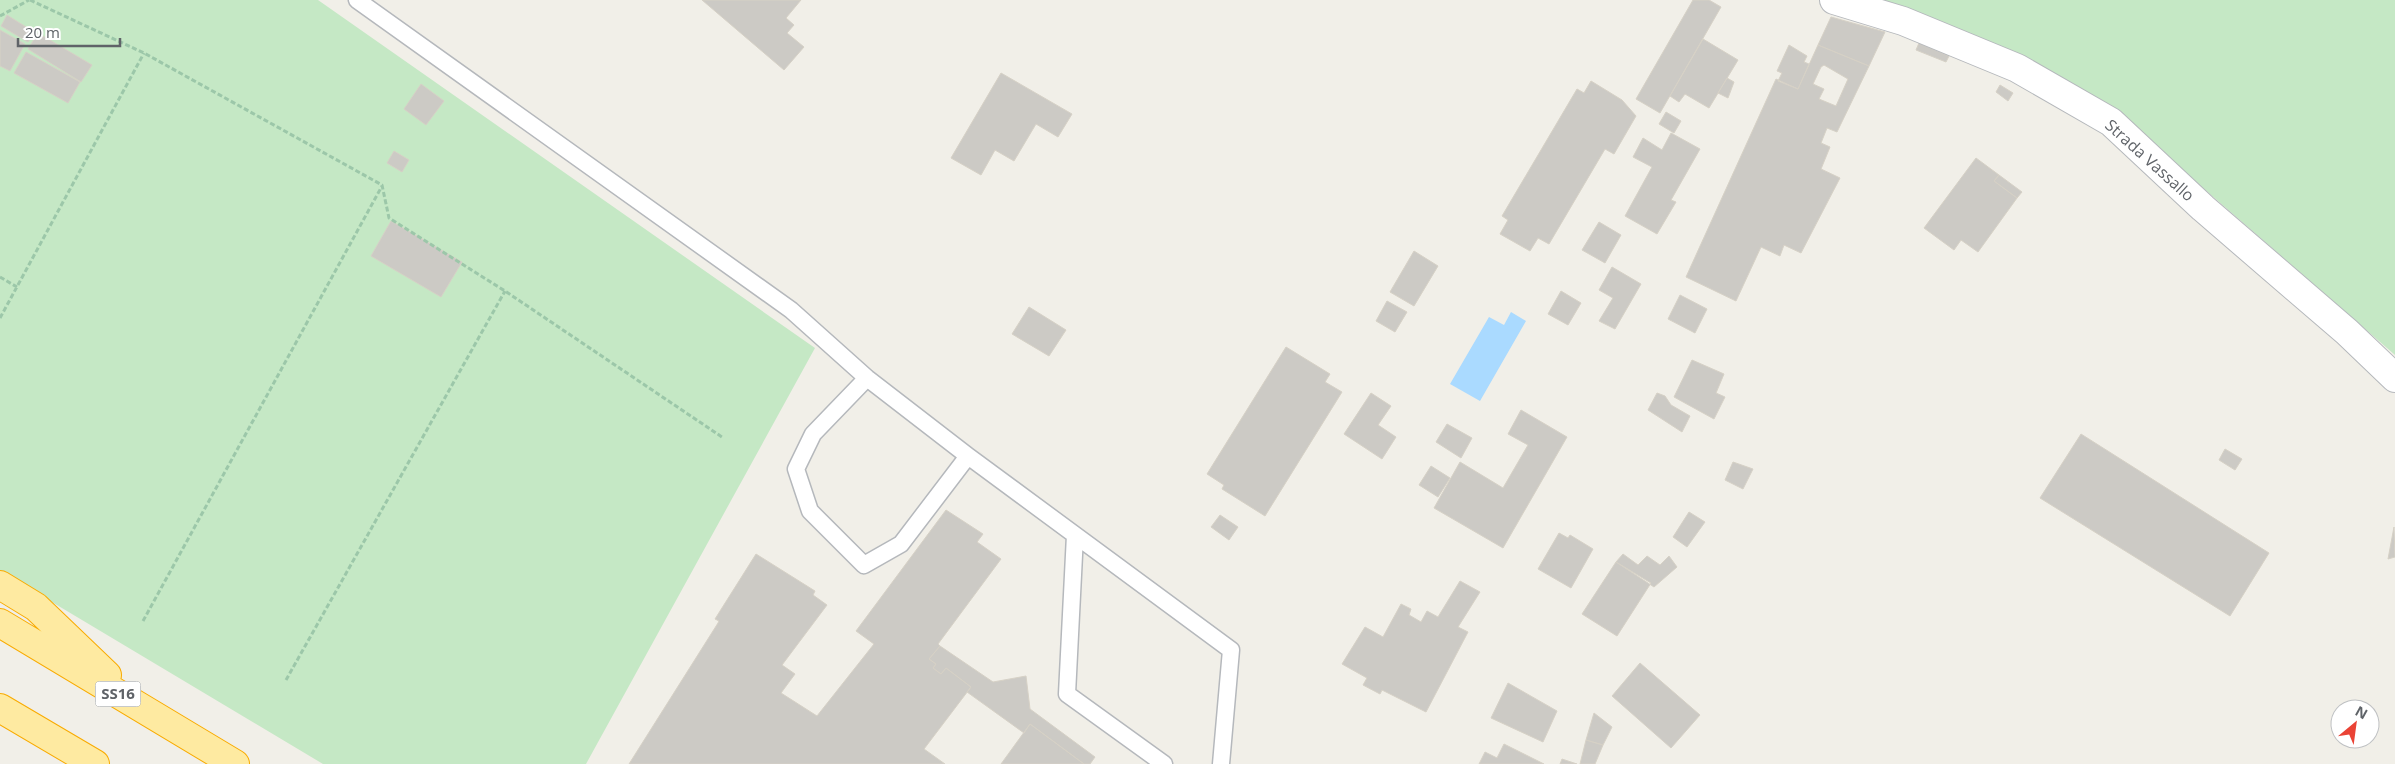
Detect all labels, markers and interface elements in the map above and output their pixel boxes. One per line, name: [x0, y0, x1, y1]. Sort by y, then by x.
scale bar: [18, 15, 120, 47]
text: 20 m: [25, 22, 60, 42]
street label: Strada Vassallo: [2101, 114, 2199, 206]
road number: SS16: [96, 682, 140, 706]
north arrow: [2330, 699, 2380, 749]
text: N: [2352, 701, 2371, 723]

